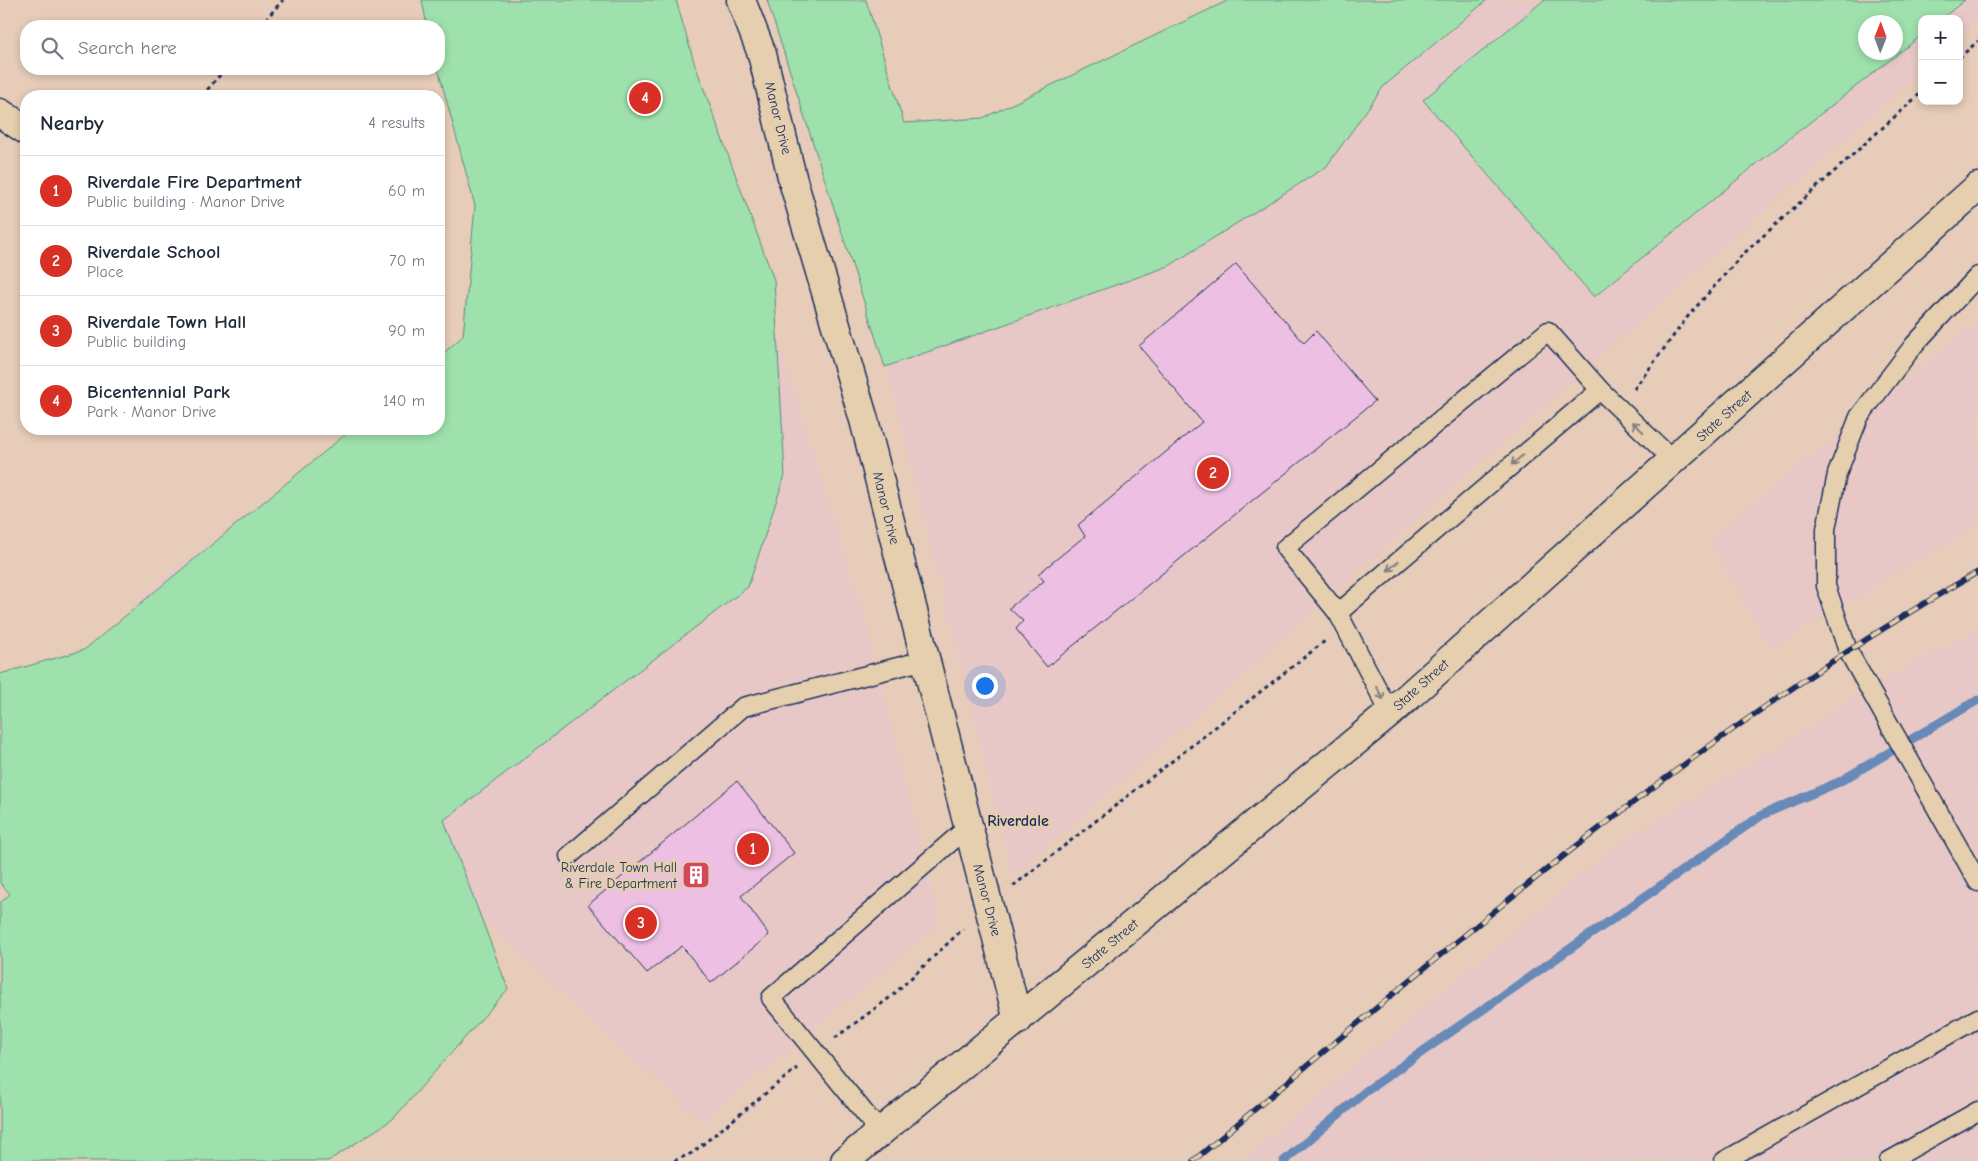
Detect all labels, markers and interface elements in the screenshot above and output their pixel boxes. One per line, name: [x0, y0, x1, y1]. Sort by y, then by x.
north arrow: [1858, 15, 1903, 60]
map controls: [1918, 15, 1963, 105]
button: +: [1918, 15, 1963, 60]
search box: [20, 20, 445, 75]
icon: search: [38, 34, 66, 62]
text: Search here: [78, 37, 177, 59]
button: −: [1918, 60, 1963, 105]
pin: 4: [629, 79, 661, 117]
street label: Manor Drive: [761, 80, 795, 156]
text: Nearby: [40, 111, 104, 135]
text: 4 results: [368, 114, 425, 132]
text: Riverdale Fire Department: [87, 171, 301, 193]
text: 1: [53, 182, 59, 200]
text: 60 m: [388, 182, 425, 200]
text: Public building · Manor Drive: [87, 193, 285, 211]
text: Riverdale School: [87, 241, 220, 263]
text: 2: [52, 252, 60, 270]
text: 70 m: [389, 252, 425, 270]
text: Place: [87, 263, 123, 281]
text: Riverdale Town Hall: [87, 311, 246, 333]
text: 3: [52, 322, 60, 340]
text: 90 m: [388, 322, 425, 340]
text: Public building: [87, 333, 186, 351]
text: Bicentennial Park: [87, 381, 230, 403]
street label: State Street: [1693, 386, 1756, 445]
text: 4: [52, 392, 60, 410]
text: 140 m: [383, 392, 425, 410]
text: Park · Manor Drive: [87, 403, 216, 421]
one-way arrow: [1632, 421, 1645, 433]
pin: 2: [1197, 454, 1229, 492]
one-way arrow: [1511, 455, 1524, 466]
street label: Manor Drive: [869, 470, 903, 546]
one-way arrow: [1387, 560, 1400, 571]
street label: State Street: [1390, 655, 1453, 714]
your location: [972, 673, 998, 699]
one-way arrow: [1375, 685, 1385, 700]
district label: Riverdale: [987, 812, 1049, 830]
pin: 1: [737, 830, 769, 868]
place label: Riverdale Town Hall & Fire Department: [561, 859, 678, 892]
building icon: Riverdale Town Hall & Fire Department: [681, 860, 711, 890]
street label: Manor Drive: [969, 862, 1005, 938]
pin: 3: [625, 904, 657, 942]
street label: State Street: [1078, 915, 1143, 973]

